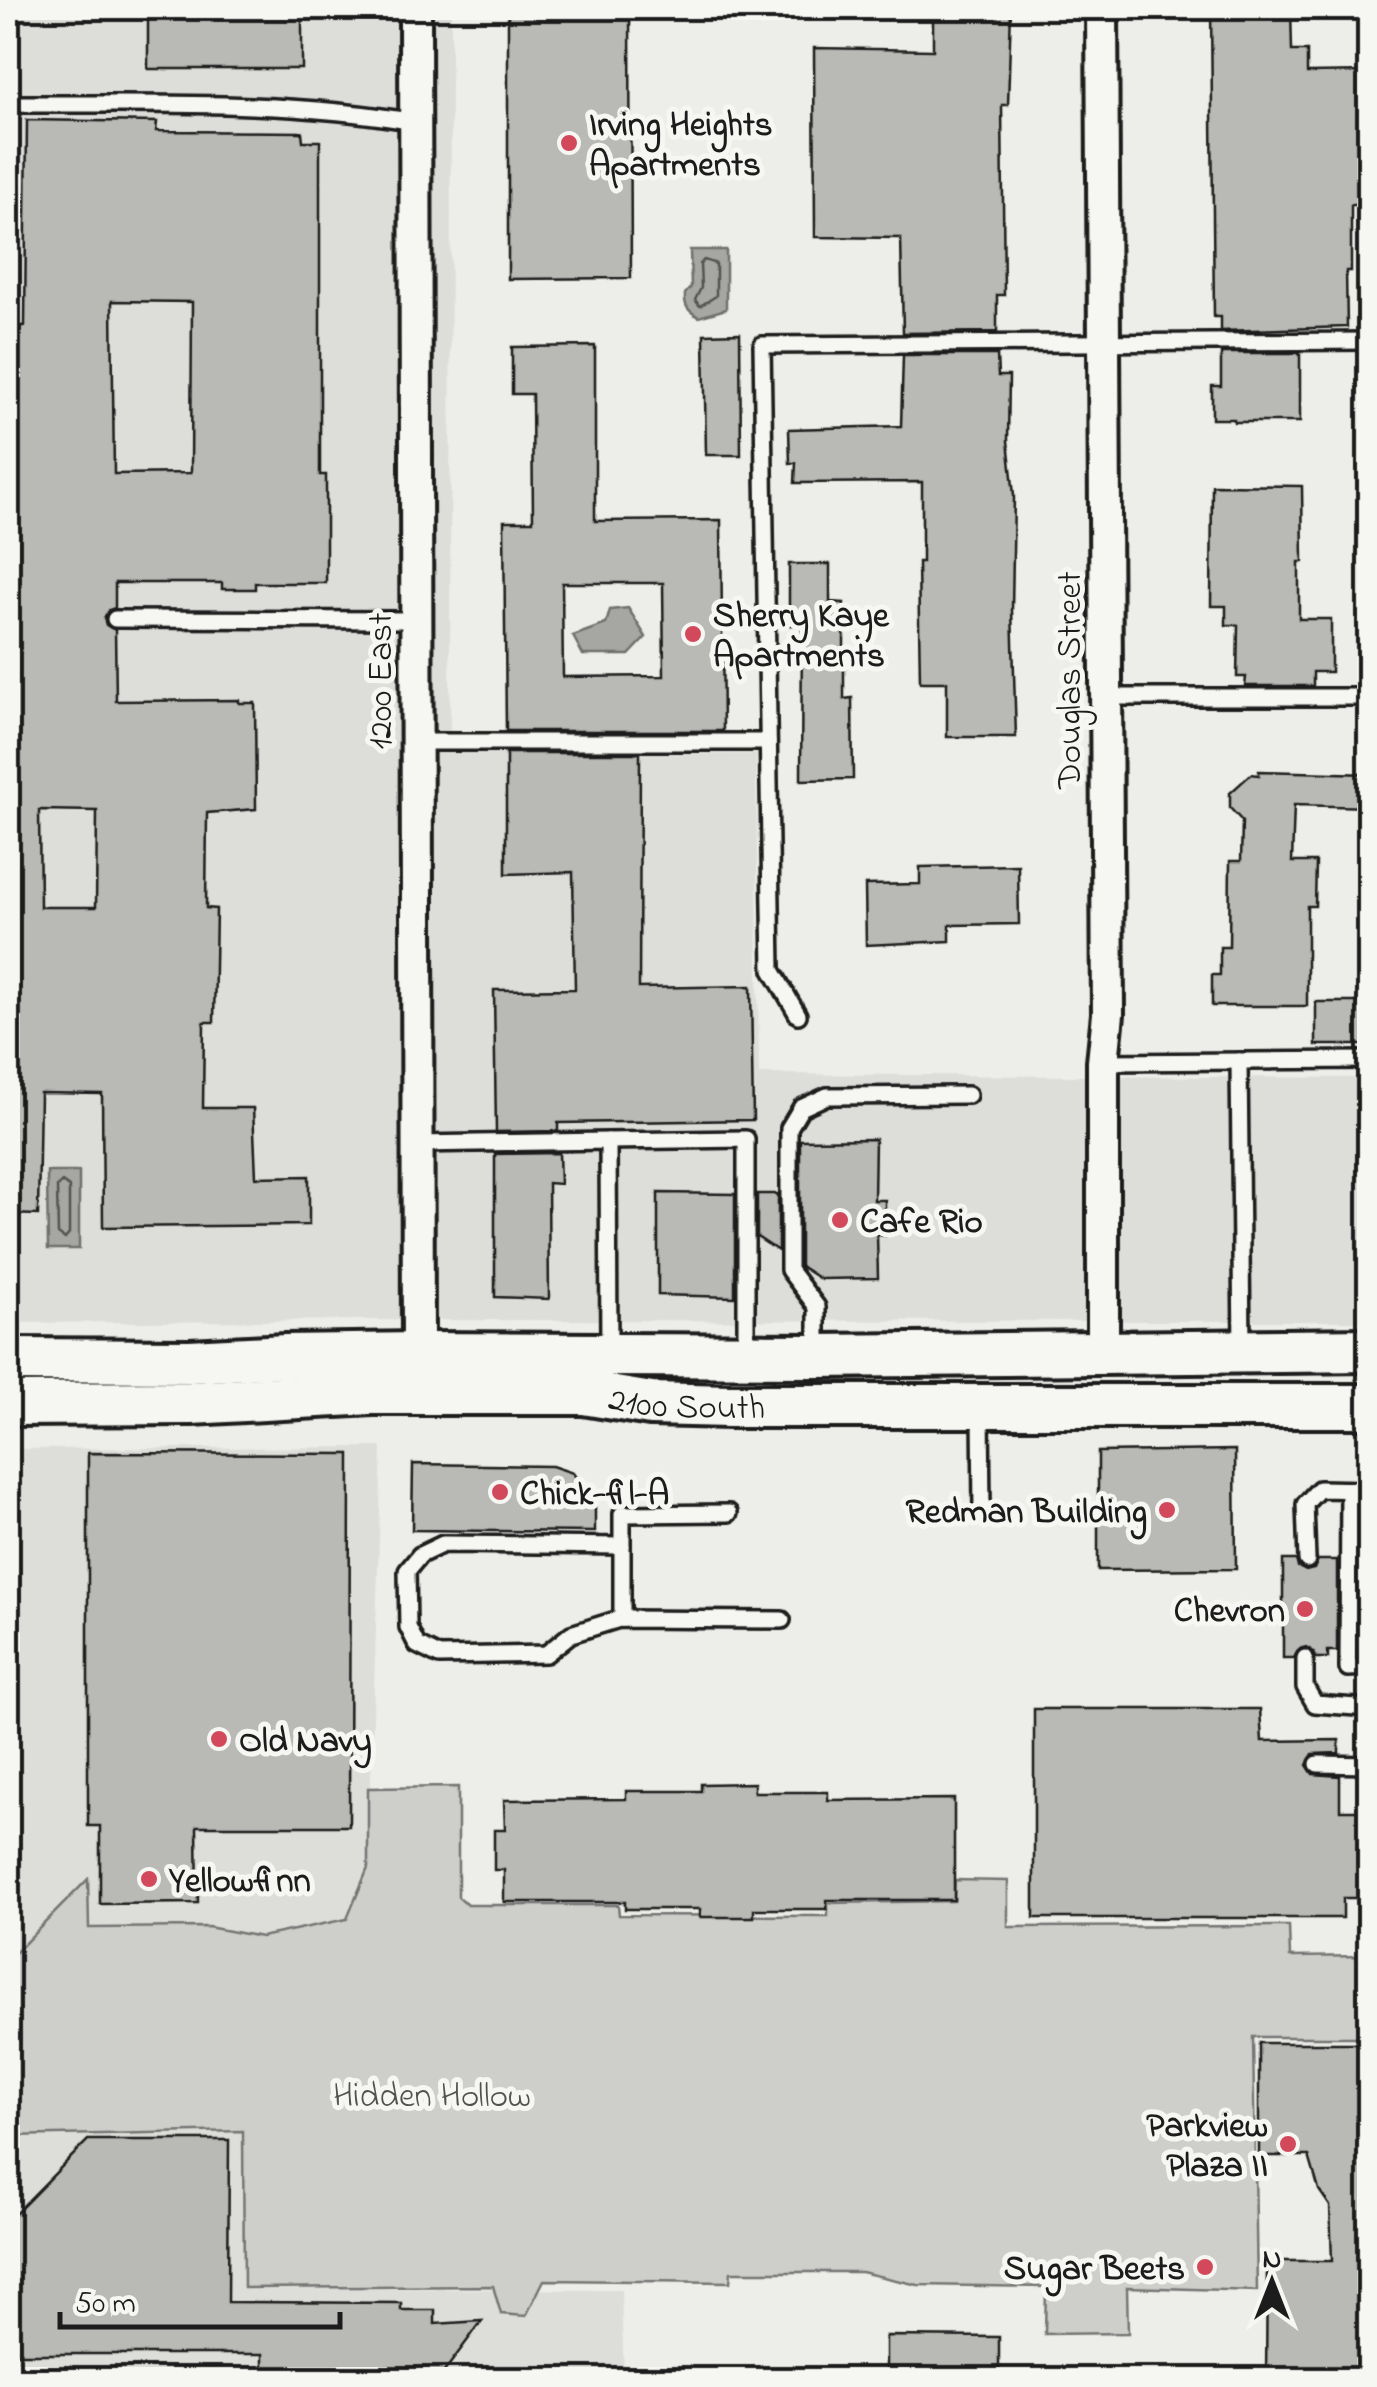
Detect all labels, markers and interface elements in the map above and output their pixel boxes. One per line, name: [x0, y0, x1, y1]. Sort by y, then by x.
place label: Irving Heights Apartments: [589, 101, 773, 192]
marker: Irving Heights Apartments: [558, 132, 580, 154]
street label: Douglas Street: [1046, 571, 1097, 790]
place label: Sherry Kaye Apartments: [713, 592, 890, 683]
street label: 1200 East: [357, 612, 408, 750]
marker: Sherry Kaye Apartments: [682, 623, 704, 645]
place label: Cafe Rio: [860, 1198, 983, 1249]
marker: Cafe Rio: [829, 1209, 851, 1231]
street label: 2100 South: [604, 1375, 765, 1435]
place label: Chick-fil-A: [520, 1470, 669, 1521]
marker: Chick-fil-A: [489, 1481, 511, 1503]
place label: Redman Building: [906, 1488, 1147, 1540]
marker: Redman Building: [1156, 1499, 1178, 1521]
place label: Chevron: [1174, 1587, 1285, 1638]
marker: Chevron: [1294, 1598, 1316, 1620]
place label: Old Navy: [239, 1717, 372, 1769]
marker: Old Navy: [208, 1728, 230, 1750]
place label: Yellowfinn: [168, 1857, 311, 1908]
marker: Yellowfinn: [138, 1868, 160, 1890]
park label: Hidden Hollow: [333, 2072, 531, 2123]
place label: Parkview Plaza II: [1146, 2102, 1268, 2193]
marker: Parkview Plaza II: [1277, 2133, 1299, 2155]
north arrow: [1222, 2232, 1322, 2332]
text: N: [1263, 2240, 1281, 2281]
place label: Sugar Beets: [1004, 2245, 1185, 2297]
marker: Sugar Beets: [1194, 2256, 1216, 2278]
scale bar: [60, 2267, 340, 2329]
text: 50 m: [75, 2283, 136, 2327]

